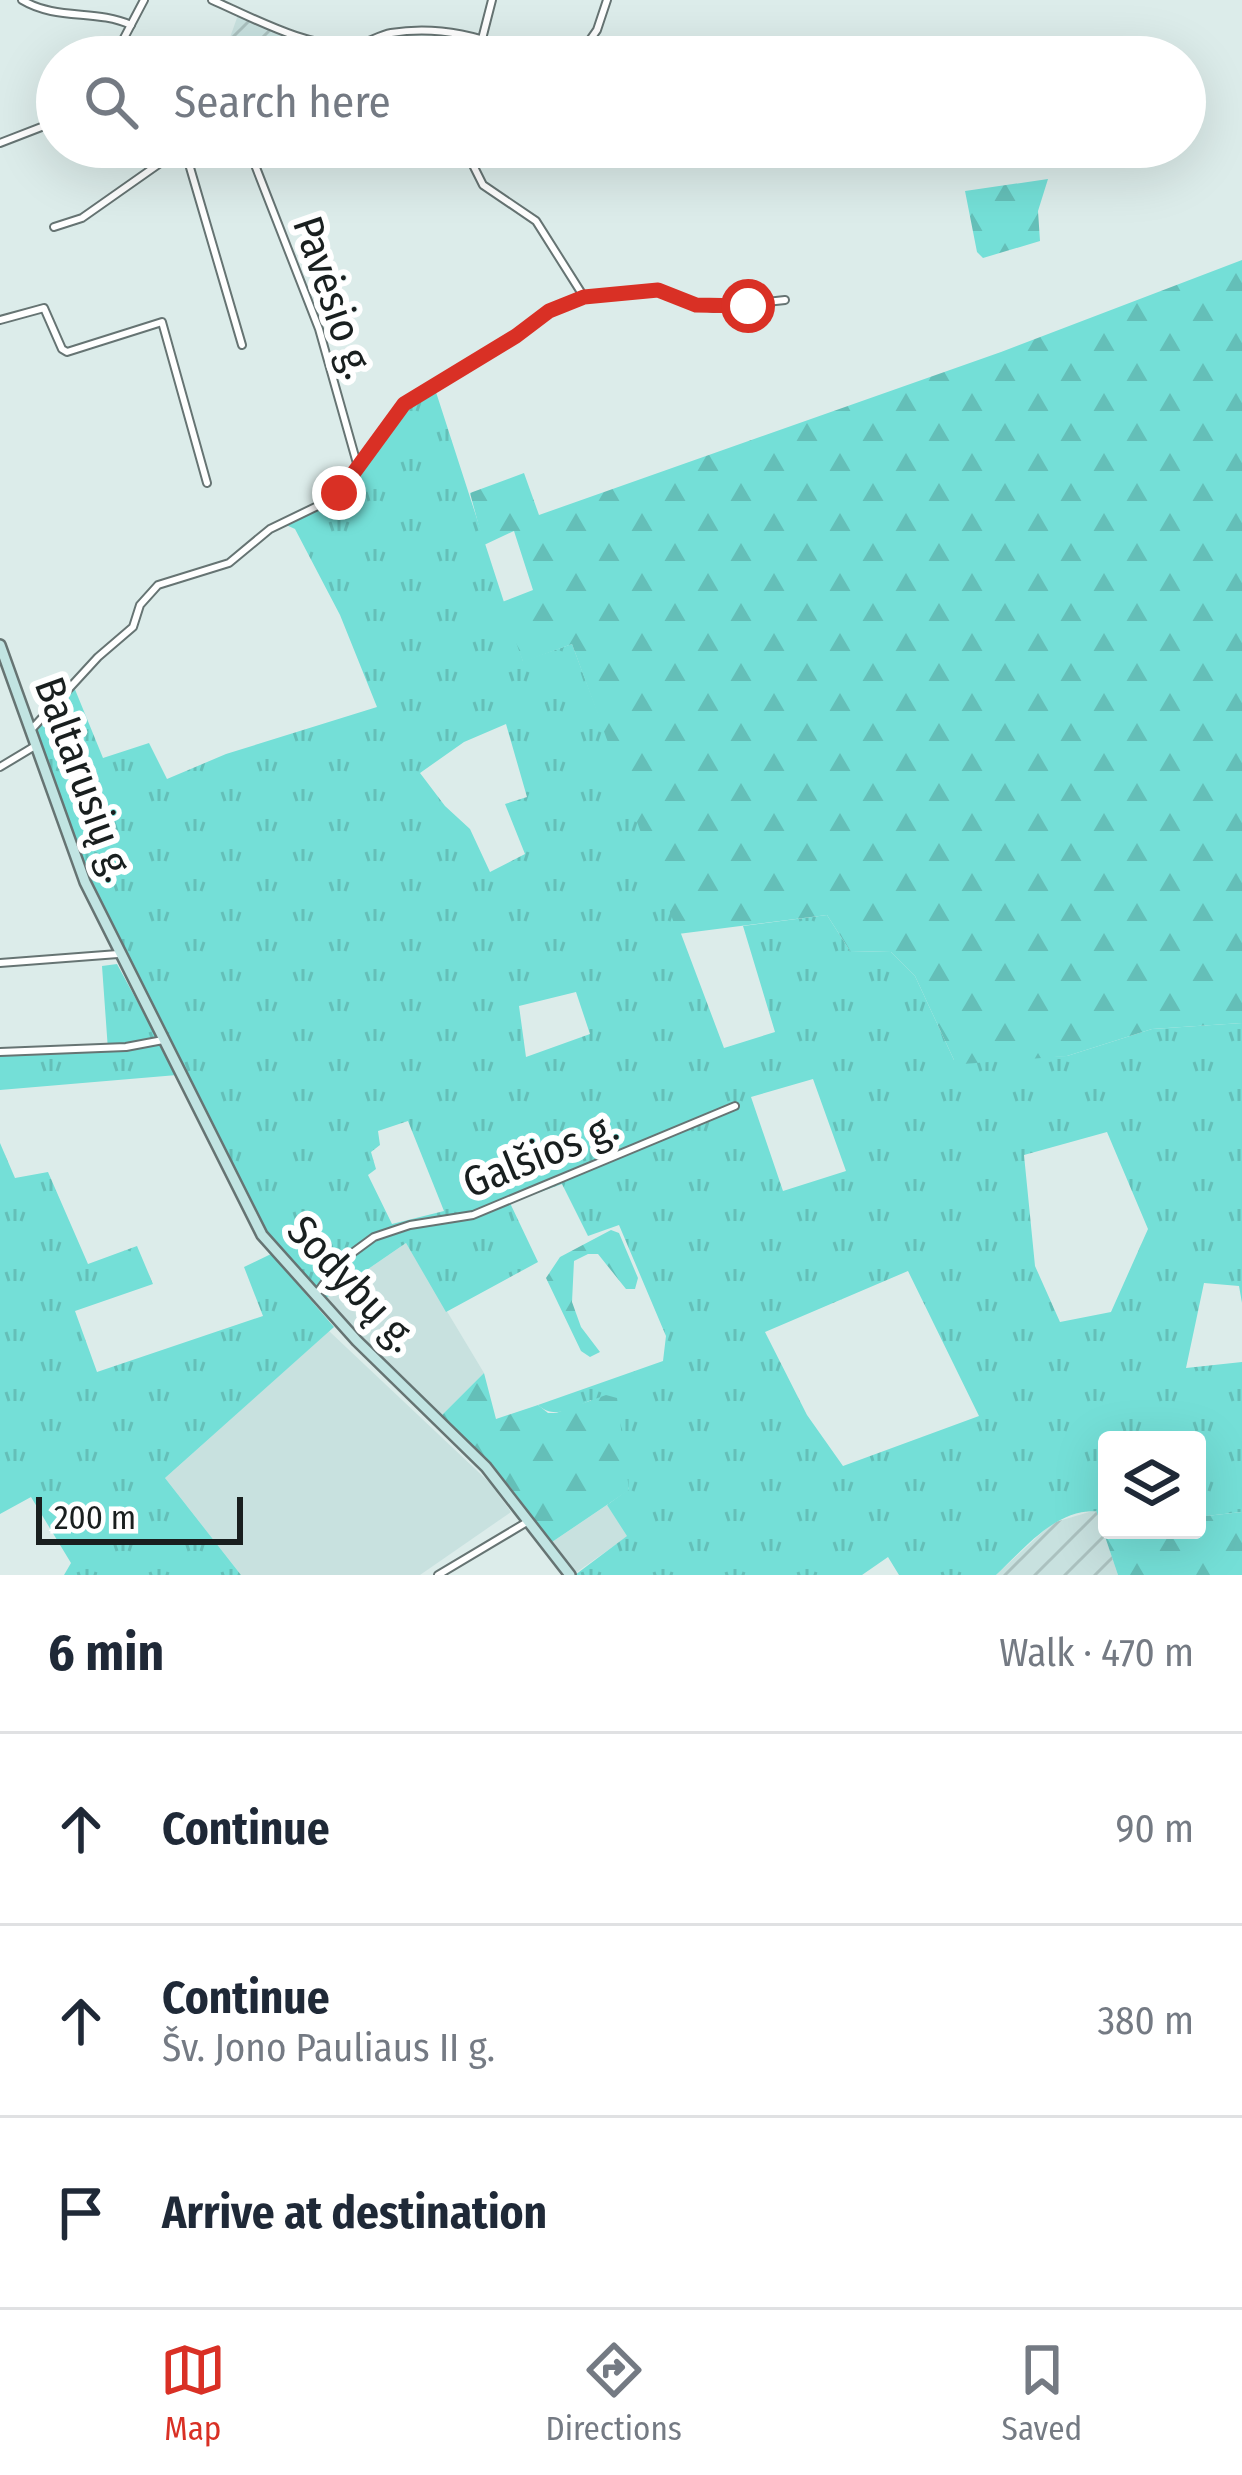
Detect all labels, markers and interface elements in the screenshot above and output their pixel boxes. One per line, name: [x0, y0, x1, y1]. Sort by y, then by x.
search box: [36, 36, 1206, 168]
icon: search: [78, 69, 144, 135]
text: Search here: [174, 75, 391, 129]
street label: Pavėsio g.: [282, 210, 384, 385]
route start: [721, 279, 775, 333]
route end: [312, 466, 366, 520]
street label: Baltarusių g.: [24, 670, 144, 888]
street label: Galšios g.: [456, 1101, 625, 1209]
street label: Sodybų g.: [277, 1206, 427, 1362]
map controls: [1098, 1431, 1206, 1539]
button: layers: [1098, 1431, 1206, 1539]
scale bar: [36, 1491, 243, 1544]
text: 200 m: [54, 1498, 136, 1538]
text: 6 min: [48, 1622, 164, 1684]
text: Walk · 470 m: [999, 1630, 1194, 1676]
icon: ahead: [48, 1796, 114, 1862]
text: Continue: [162, 1802, 330, 1856]
text: 90 m: [1116, 1806, 1194, 1852]
text: Continue: [162, 1971, 330, 2025]
icon: ahead: [48, 1988, 114, 2054]
text: 380 m: [1097, 1998, 1194, 2044]
text: Šv. Jono Pauliaus II g.: [162, 2025, 495, 2071]
icon: arrive: [48, 2180, 114, 2246]
text: Arrive at destination: [162, 2186, 547, 2240]
tab: Map: [160, 2337, 226, 2449]
tab: Directions: [545, 2337, 682, 2449]
tab: Saved: [1002, 2337, 1082, 2449]

